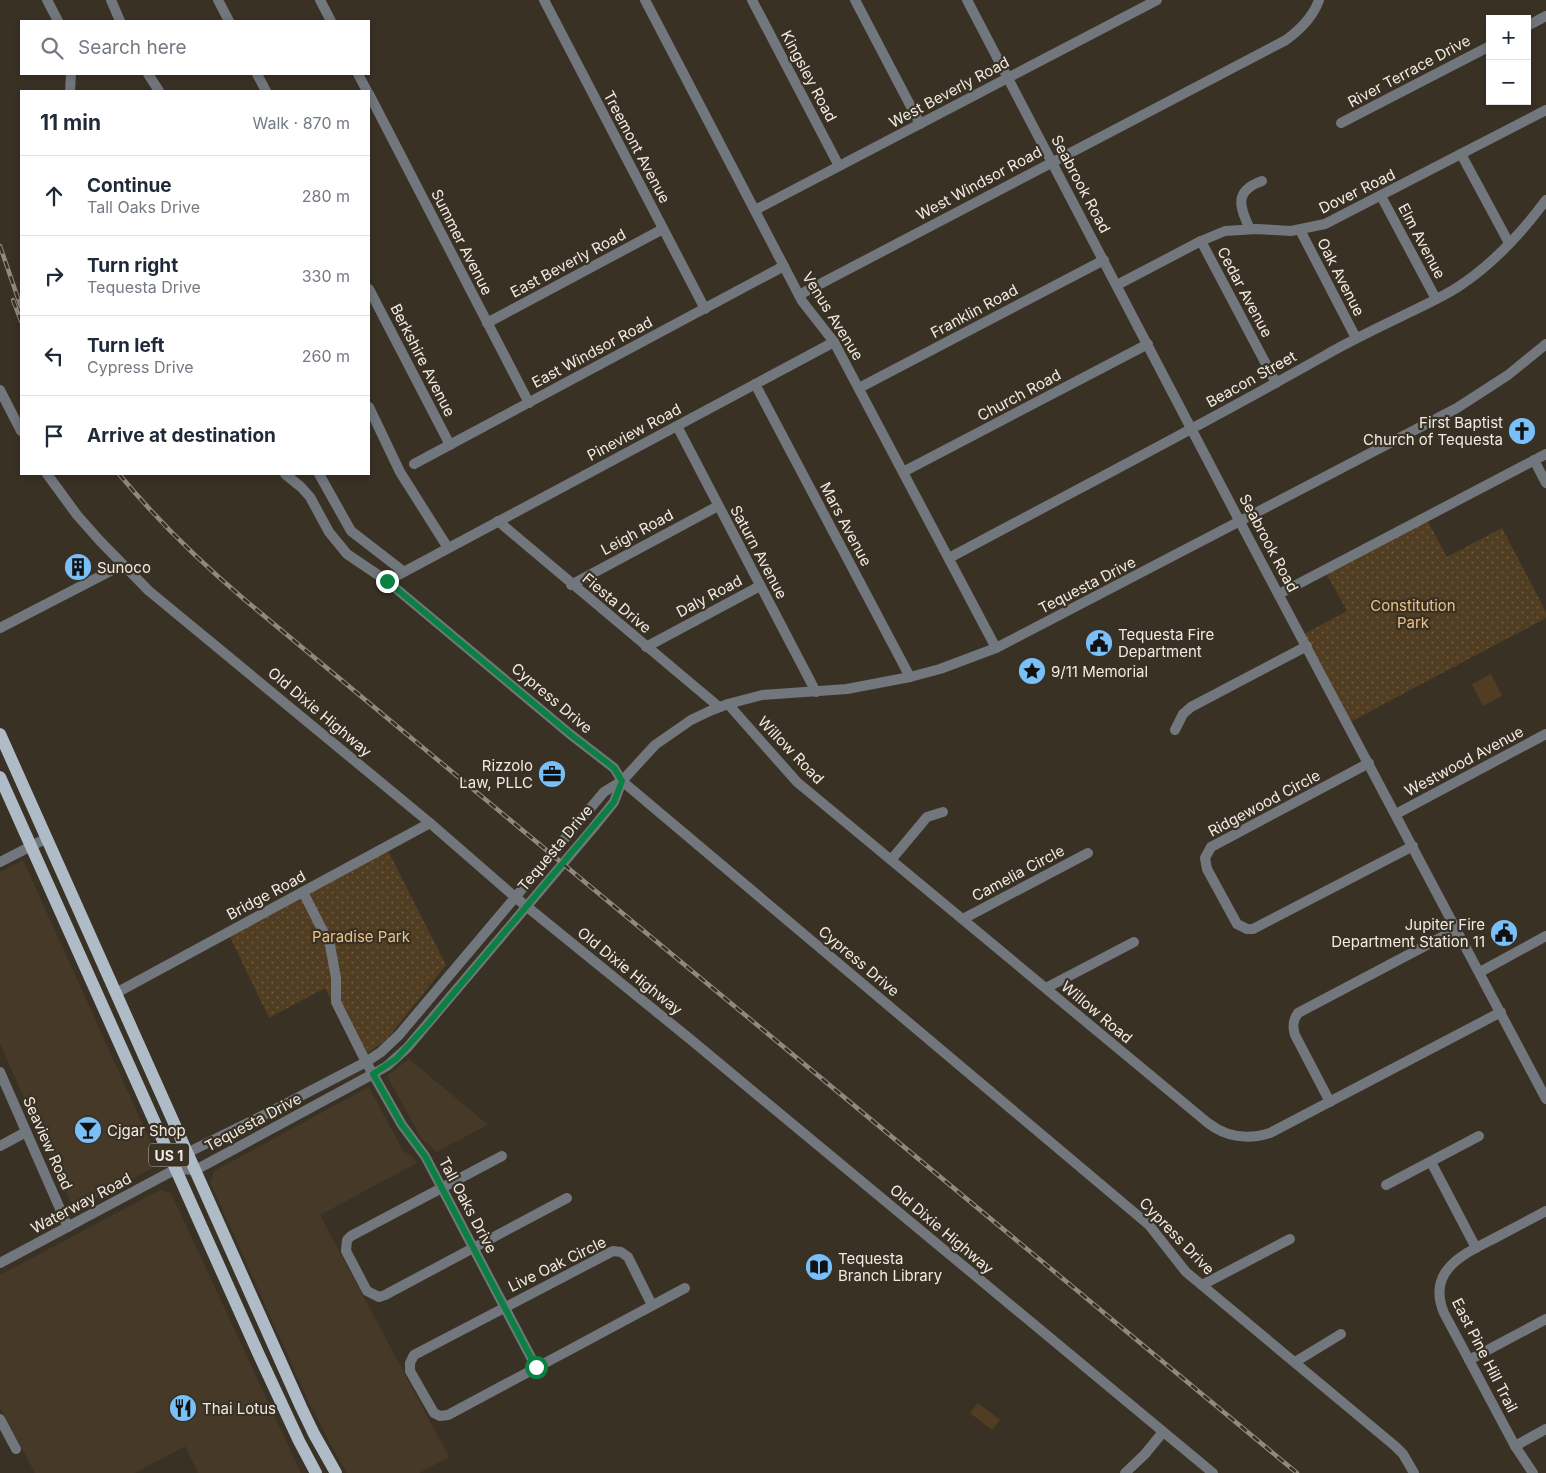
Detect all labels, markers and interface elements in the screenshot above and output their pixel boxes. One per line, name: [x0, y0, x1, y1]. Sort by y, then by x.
map controls: [1486, 15, 1531, 105]
button: +: [1486, 15, 1531, 60]
search box: [20, 20, 370, 75]
street label: Kingsley Road: [777, 27, 841, 125]
street label: River Terrace Drive: [1344, 31, 1474, 111]
icon: search: [38, 34, 66, 62]
text: Search here: [78, 36, 187, 59]
street label: West Beverly Road: [886, 52, 1012, 132]
button: −: [1486, 60, 1531, 105]
street label: Treemont Avenue: [599, 88, 675, 206]
text: 11 min: [40, 110, 101, 135]
text: Walk · 870 m: [252, 113, 350, 133]
street label: Seabrook Road: [1047, 132, 1115, 236]
street label: West Windsor Road: [913, 142, 1045, 224]
street label: Dover Road: [1316, 164, 1398, 218]
text: Continue: [87, 174, 172, 197]
icon: ahead: [40, 182, 68, 210]
text: 280 m: [302, 186, 350, 206]
street label: Summer Avenue: [427, 186, 497, 298]
text: Tall Oaks Drive: [87, 197, 200, 217]
street label: Elm Avenue: [1394, 200, 1450, 282]
street label: East Beverly Road: [507, 225, 629, 301]
street label: Oak Avenue: [1313, 235, 1369, 319]
street label: Cedar Avenue: [1213, 243, 1277, 341]
text: Turn right: [87, 254, 178, 277]
icon: right: [40, 262, 68, 290]
text: 330 m: [302, 266, 350, 286]
street label: Venus Avenue: [798, 268, 868, 364]
text: Tequesta Drive: [87, 277, 201, 297]
street label: Franklin Road: [927, 280, 1021, 342]
street label: Berkshire Avenue: [386, 300, 460, 420]
street label: East Windsor Road: [528, 312, 656, 392]
text: Turn left: [87, 334, 165, 357]
icon: left: [40, 342, 68, 370]
text: 260 m: [302, 346, 350, 366]
street label: Beacon Street: [1203, 346, 1299, 412]
text: Cypress Drive: [87, 357, 194, 377]
street label: Church Road: [974, 365, 1064, 425]
street label: Pineview Road: [584, 399, 684, 465]
place label: First Baptist Church of Tequesta: [1363, 413, 1503, 449]
church icon: First Baptist Church of Tequesta: [1507, 416, 1537, 446]
icon: arrive: [40, 422, 68, 450]
text: Arrive at destination: [87, 424, 276, 447]
street label: Mars Avenue: [816, 479, 876, 569]
street label: Seabrook Road: [1235, 491, 1303, 595]
street label: Saturn Avenue: [726, 502, 792, 602]
street label: Leigh Road: [598, 505, 676, 559]
building icon: Sunoco: [63, 552, 93, 582]
street label: Tequesta Drive: [1035, 552, 1139, 618]
place label: Sunoco: [97, 558, 151, 577]
street label: Fiesta Drive: [579, 569, 655, 637]
route end: [376, 570, 399, 593]
street label: Daly Road: [673, 571, 745, 621]
park label: Constitution Park: [1370, 596, 1456, 632]
place label: Tequesta Fire Department: [1118, 625, 1214, 661]
public building icon: Tequesta Fire Department: [1084, 628, 1114, 658]
place icon: 9/11 Memorial: [1017, 656, 1047, 686]
street label: Cypress Drive: [508, 659, 596, 737]
place label: 9/11 Memorial: [1051, 662, 1148, 681]
street label: Old Dixie Highway: [264, 663, 376, 761]
street label: Willow Road: [754, 712, 828, 788]
street label: Westwood Avenue: [1401, 722, 1527, 800]
place label: Rizzolo Law, PLLC: [459, 756, 533, 792]
office icon: Rizzolo Law, PLLC: [537, 759, 567, 789]
street label: Ridgewood Circle: [1205, 765, 1323, 841]
street label: Tequesta Drive: [513, 801, 597, 895]
street label: Camelia Circle: [968, 841, 1068, 905]
street label: Bridge Road: [223, 866, 309, 924]
place label: Jupiter Fire Department Station 11: [1331, 915, 1485, 951]
public building icon: Jupiter Fire Department Station 11: [1489, 918, 1519, 948]
street label: Cypress Drive: [815, 922, 903, 1000]
street label: Old Dixie Highway: [574, 923, 687, 1019]
park label: Paradise Park: [312, 927, 411, 946]
street label: Willow Road: [1058, 977, 1136, 1047]
street label: Tequesta Drive: [201, 1089, 305, 1155]
street label: Seaview Road: [19, 1093, 77, 1193]
bar icon: Cjgar Shop: [73, 1115, 103, 1145]
place label: Cjgar Shop: [107, 1121, 186, 1140]
road number: US 1: [149, 1144, 189, 1166]
street label: Tall Oaks Drive: [435, 1154, 501, 1256]
street label: Waterway Road: [28, 1169, 134, 1237]
street label: Old Dixie Highway: [886, 1180, 998, 1278]
street label: Cypress Drive: [1135, 1193, 1219, 1279]
street label: Live Oak Circle: [505, 1232, 609, 1296]
place label: Tequesta Branch Library: [838, 1249, 943, 1285]
library icon: Tequesta Branch Library: [804, 1252, 834, 1282]
street label: East Pine Hill Trail: [1448, 1295, 1522, 1415]
route start: [525, 1356, 548, 1379]
restaurant icon: Thai Lotus: [168, 1393, 198, 1423]
place label: Thai Lotus: [202, 1399, 276, 1418]

